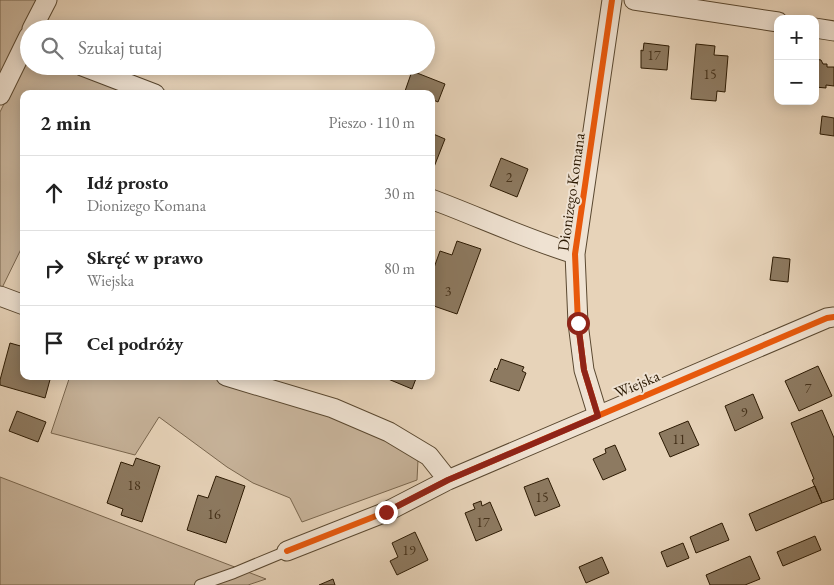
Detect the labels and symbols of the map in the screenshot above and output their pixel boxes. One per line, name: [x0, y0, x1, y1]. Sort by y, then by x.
house number: 17: [647, 46, 661, 64]
house number: 15: [703, 65, 717, 83]
street label: Dionizego Komana: [552, 131, 590, 252]
house number: 2: [506, 168, 513, 186]
house number: 3: [445, 282, 452, 300]
route start: [567, 312, 590, 335]
street label: Wiejska: [611, 365, 663, 403]
house number: 7: [805, 379, 812, 397]
house number: 9: [741, 403, 748, 421]
house number: 11: [672, 430, 686, 448]
house number: 18: [127, 476, 141, 494]
house number: 15: [535, 488, 549, 506]
route end: [375, 501, 398, 524]
house number: 16: [207, 505, 221, 523]
house number: 17: [476, 513, 490, 531]
house number: 19: [402, 541, 416, 559]

